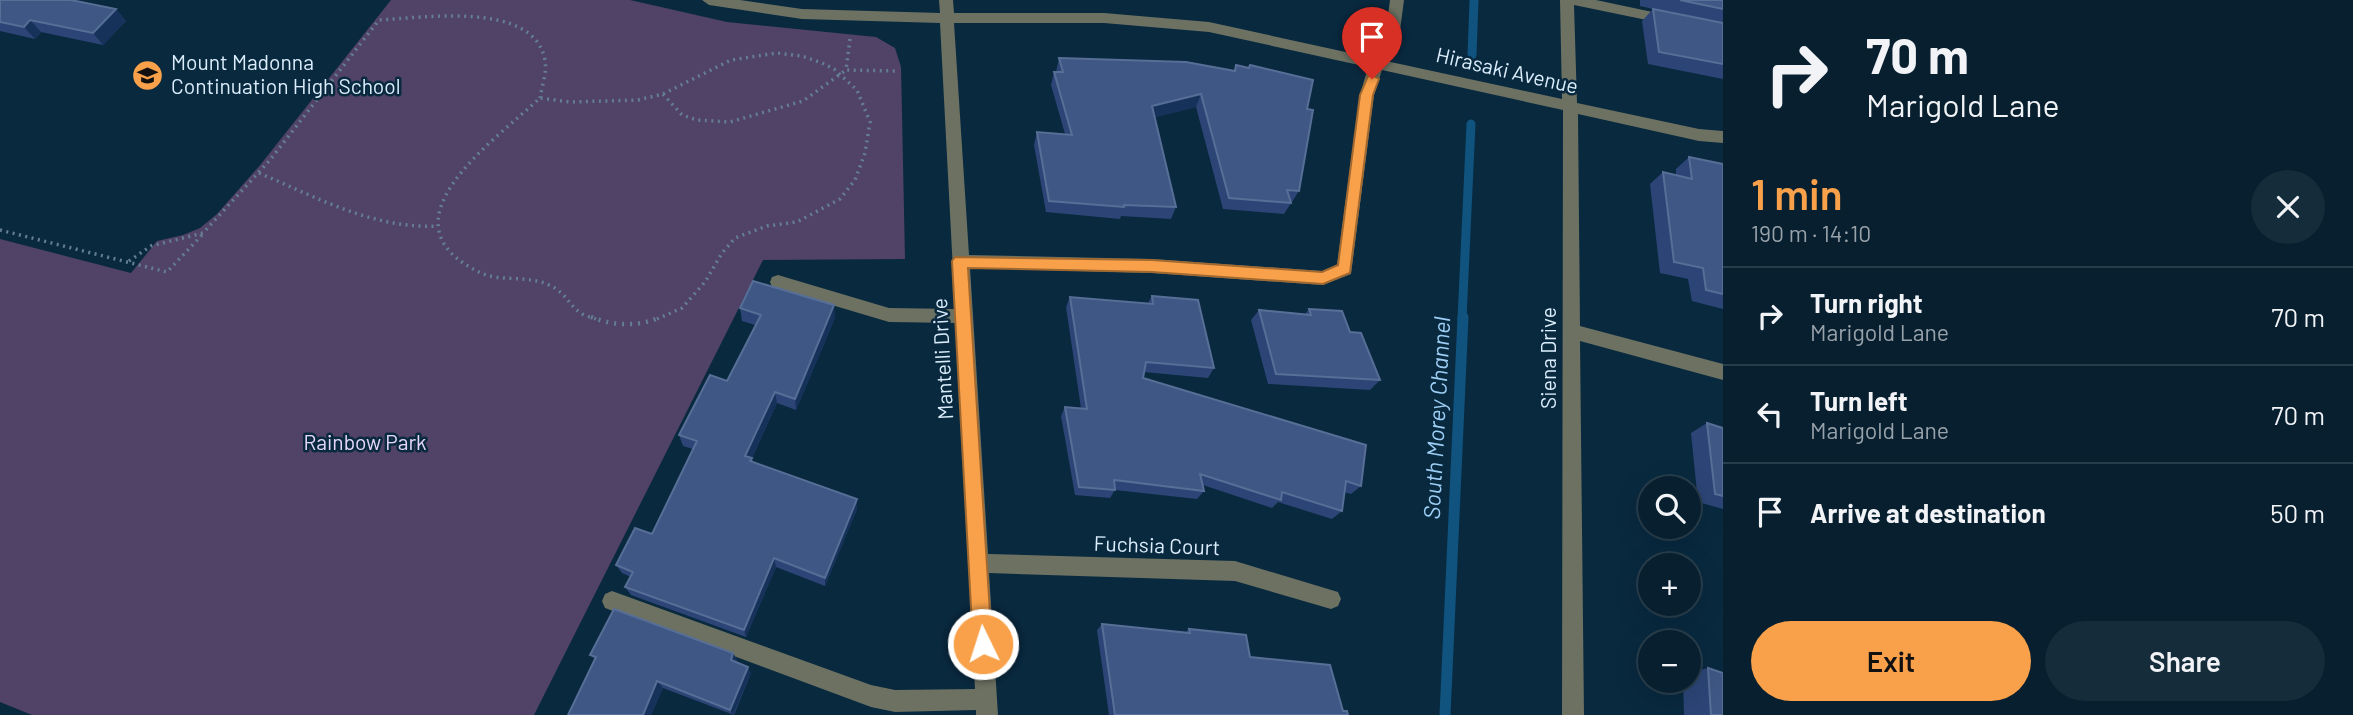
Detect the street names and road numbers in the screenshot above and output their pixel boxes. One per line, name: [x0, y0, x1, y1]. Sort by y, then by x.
street label: Hirasaki Avenue: [1434, 41, 1581, 98]
street label: Mantelli Drive: [926, 298, 957, 420]
street label: Siena Drive: [1535, 307, 1560, 409]
street label: Fuchsia Court: [1093, 530, 1221, 559]

